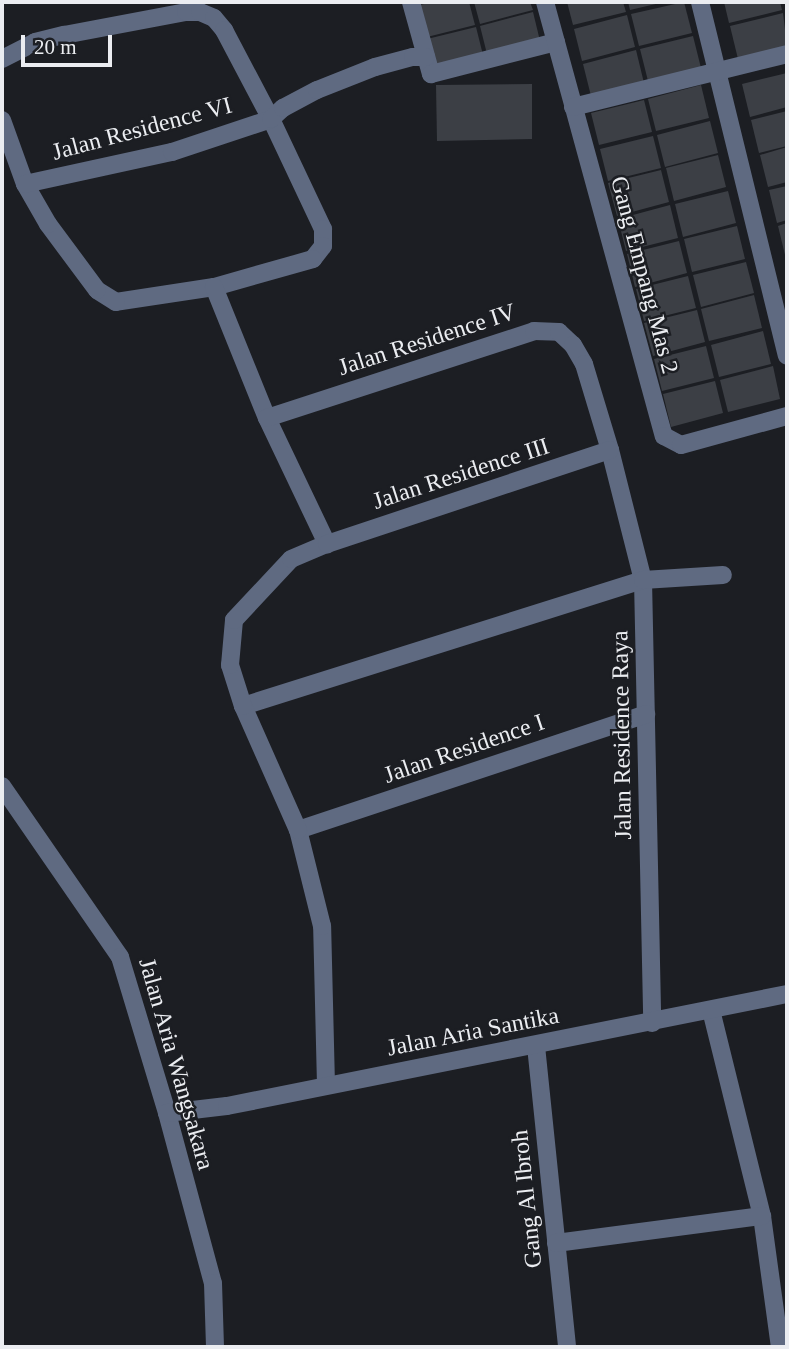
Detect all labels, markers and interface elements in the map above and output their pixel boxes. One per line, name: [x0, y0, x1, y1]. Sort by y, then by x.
scale bar: [24, 21, 116, 65]
text: 20 m: [34, 35, 77, 59]
street label: Jalan Residence VI: [49, 91, 235, 167]
street label: Gang Empang Mas 2: [604, 173, 684, 377]
street label: Jalan Residence IV: [334, 298, 520, 382]
street label: Jalan Residence III: [369, 432, 553, 516]
street label: Jalan Residence Raya: [606, 630, 638, 840]
street label: Jalan Residence I: [380, 708, 548, 790]
street label: Jalan Aria Wangsakara: [132, 954, 220, 1174]
street label: Jalan Aria Santika: [384, 1001, 562, 1063]
street label: Gang Al Ibroh: [505, 1128, 549, 1270]

